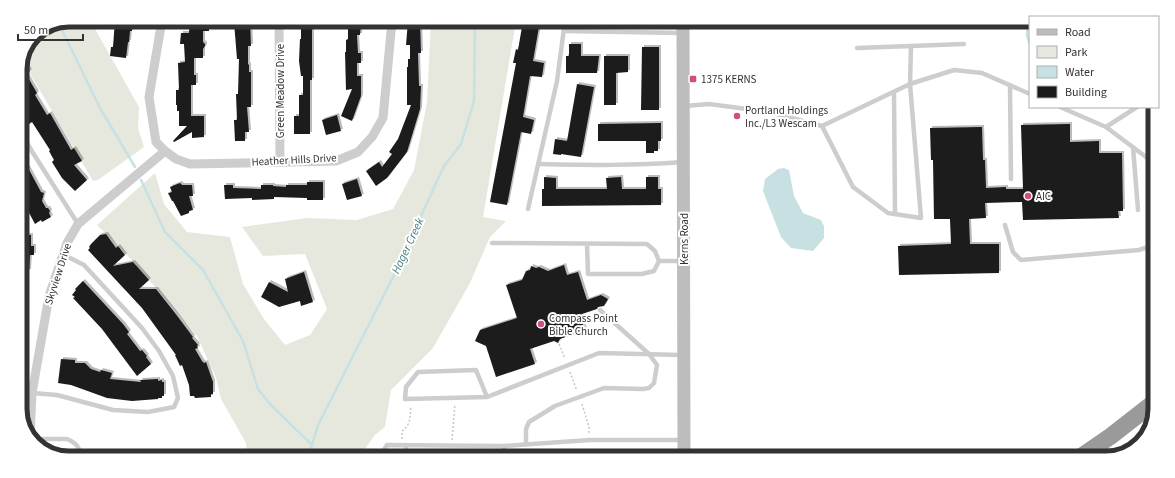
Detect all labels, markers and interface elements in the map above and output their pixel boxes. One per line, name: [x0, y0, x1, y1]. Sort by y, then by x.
scale bar: [18, 16, 83, 42]
legend: [1029, 16, 1159, 108]
text: 50 m: [24, 22, 48, 39]
text: Road: [1065, 24, 1091, 41]
street label: Green Meadow Drive: [273, 43, 288, 138]
text: Park: [1065, 44, 1087, 61]
text: Water: [1065, 64, 1095, 81]
place label: 1375 KERNS: [701, 72, 757, 87]
marker: 1375 KERNS: [688, 74, 698, 84]
text: Building: [1065, 84, 1107, 101]
place label: Portland Holdings Inc./L3 Wescam: [745, 103, 828, 131]
marker: Portland Holdings Inc./L3 Wescam: [732, 111, 742, 121]
street label: Heather Hills Drive: [251, 150, 337, 170]
place label: AIC: [1036, 189, 1051, 204]
marker: AIC: [1023, 191, 1033, 201]
street label: Kerns Road: [677, 213, 692, 265]
water label: Hager Creek: [388, 215, 429, 277]
street label: Skyview Drive: [41, 241, 75, 307]
place label: Compass Point Bible Church: [549, 311, 618, 339]
marker: Compass Point Bible Church: [536, 319, 546, 329]

